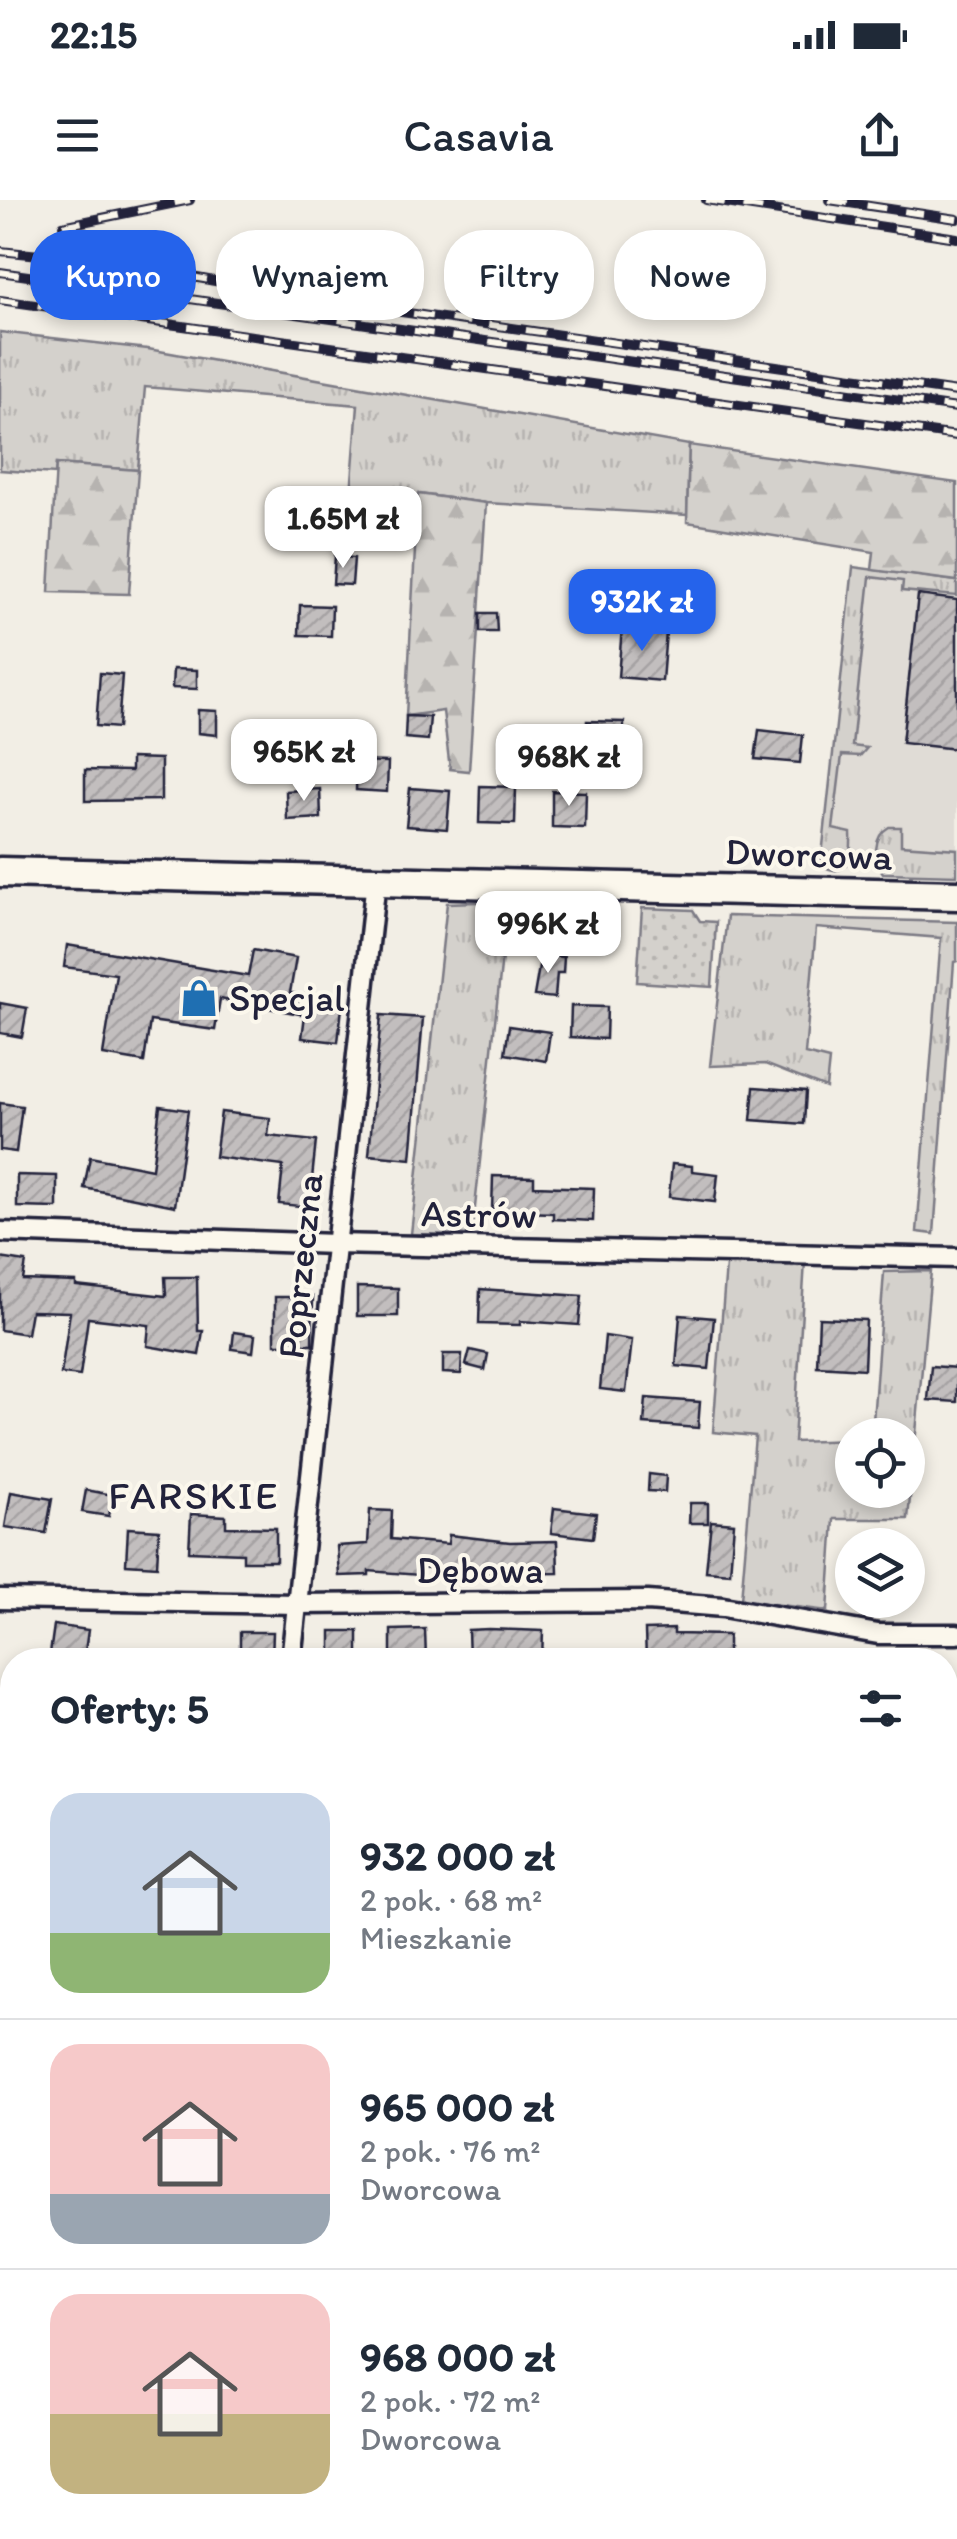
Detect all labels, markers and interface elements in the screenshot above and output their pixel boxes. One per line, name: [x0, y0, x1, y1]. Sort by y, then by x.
text: 22:15: [50, 12, 137, 58]
icon: menu: [50, 108, 105, 163]
text: Casavia: [403, 108, 554, 162]
icon: share: [852, 108, 907, 163]
chip: Kupno: [30, 230, 196, 320]
chip: Wynajem: [216, 230, 424, 320]
chip: Filtry: [444, 230, 594, 320]
chip: Nowe: [614, 230, 766, 320]
pin: 1.65M zł: [240, 486, 446, 571]
text: 1.65M zł: [287, 499, 399, 537]
pin: 932K zł: [550, 569, 734, 654]
text: 932K zł: [591, 582, 693, 620]
pin: 965K zł: [212, 719, 396, 804]
pin: 968K zł: [477, 724, 661, 809]
text: 965K zł: [253, 732, 355, 770]
text: 968K zł: [518, 737, 620, 775]
street label: Dworcowa: [724, 828, 894, 880]
pin: 996K zł: [456, 891, 640, 976]
text: 996K zł: [497, 904, 599, 942]
place label: Specjal: [229, 975, 345, 1021]
shop icon: Specjal: [178, 977, 220, 1019]
street label: Poprzeczna: [267, 1171, 333, 1361]
street label: Astrów: [421, 1190, 537, 1238]
map controls: [835, 1418, 925, 1618]
button: locate: [835, 1418, 925, 1508]
district label: FARSKIE: [108, 1471, 280, 1519]
button: layers: [835, 1528, 925, 1618]
street label: Dębowa: [416, 1547, 544, 1593]
icon: filters: [853, 1681, 908, 1736]
text: Oferty: 5: [50, 1683, 209, 1734]
text: 932 000 zł: [360, 1830, 555, 1881]
icon: home: [130, 1833, 250, 1953]
text: 2 pok. · 68 m²: [360, 1881, 542, 1919]
text: Mieszkanie: [360, 1919, 512, 1957]
text: 965 000 zł: [360, 2081, 554, 2132]
icon: home: [130, 2084, 250, 2204]
text: 2 pok. · 76 m²: [360, 2132, 541, 2170]
text: Dworcowa: [360, 2170, 501, 2208]
text: 968 000 zł: [360, 2331, 555, 2382]
icon: home: [130, 2334, 250, 2454]
text: 2 pok. · 72 m²: [360, 2382, 540, 2420]
text: Dworcowa: [360, 2420, 501, 2458]

